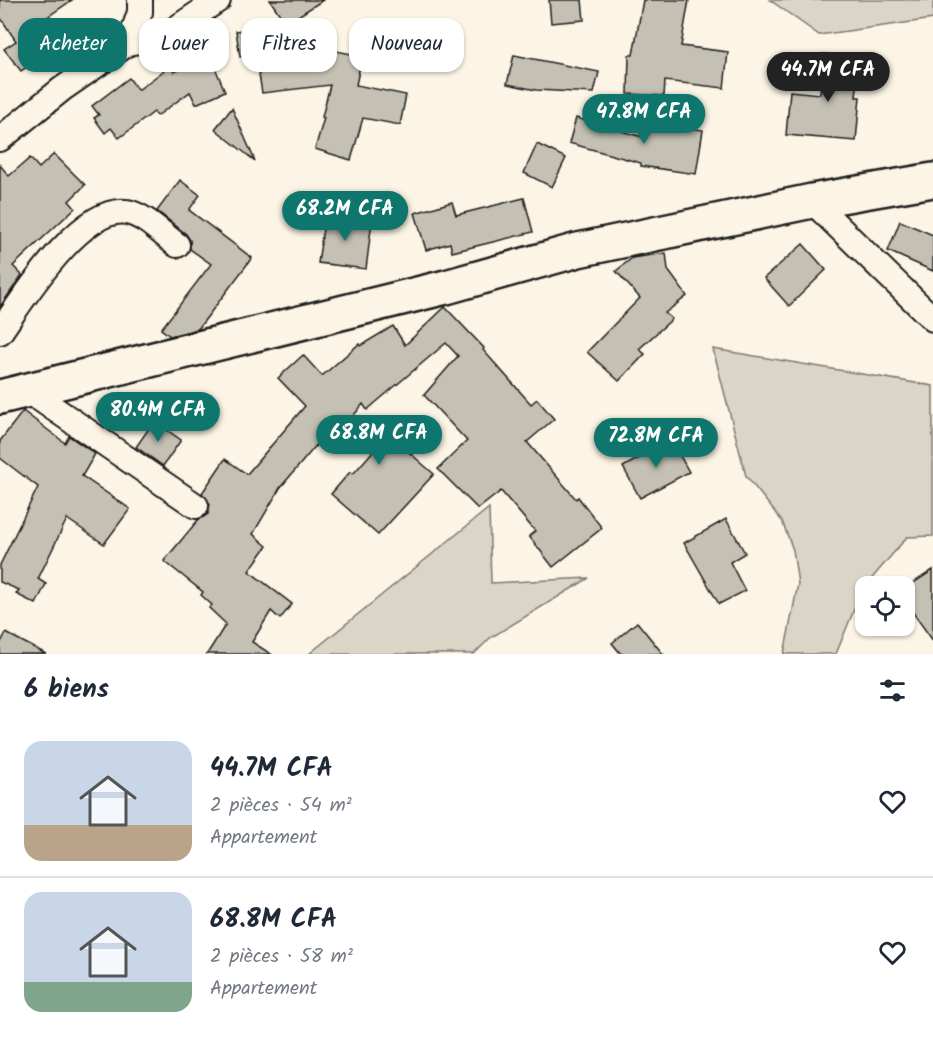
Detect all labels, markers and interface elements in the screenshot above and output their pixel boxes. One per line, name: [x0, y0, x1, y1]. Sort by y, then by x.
chip: Acheter: [18, 18, 127, 72]
chip: Louer: [139, 18, 229, 72]
chip: Filtres: [241, 18, 337, 72]
chip: Nouveau: [349, 18, 464, 72]
pin: 44.7M CFA: [759, 52, 897, 103]
text: 44.7M CFA: [781, 55, 875, 87]
pin: 47.8M CFA: [575, 94, 713, 145]
text: 47.8M CFA: [596, 97, 692, 129]
pin: 68.2M CFA: [276, 191, 414, 242]
text: 68.2M CFA: [296, 194, 394, 226]
pin: 80.4M CFA: [89, 392, 227, 443]
text: 80.4M CFA: [110, 395, 206, 427]
pin: 68.8M CFA: [310, 415, 448, 466]
text: 68.8M CFA: [330, 418, 428, 450]
pin: 72.8M CFA: [587, 418, 725, 469]
text: 72.8M CFA: [608, 421, 704, 453]
map controls: [855, 576, 915, 636]
button: locate: [855, 576, 915, 636]
text: 6 biens: [24, 669, 109, 711]
icon: filters: [876, 674, 909, 707]
text: 44.7M CFA: [210, 748, 333, 790]
icon: home: [72, 765, 144, 837]
icon: heart: [876, 785, 909, 818]
text: 2 pièces · 54 m²: [210, 790, 352, 822]
text: Appartement: [210, 822, 317, 854]
text: 68.8M CFA: [210, 899, 337, 941]
icon: home: [72, 916, 144, 988]
icon: heart: [876, 936, 909, 969]
text: 2 pièces · 58 m²: [210, 941, 353, 973]
text: Appartement: [210, 973, 317, 1005]

